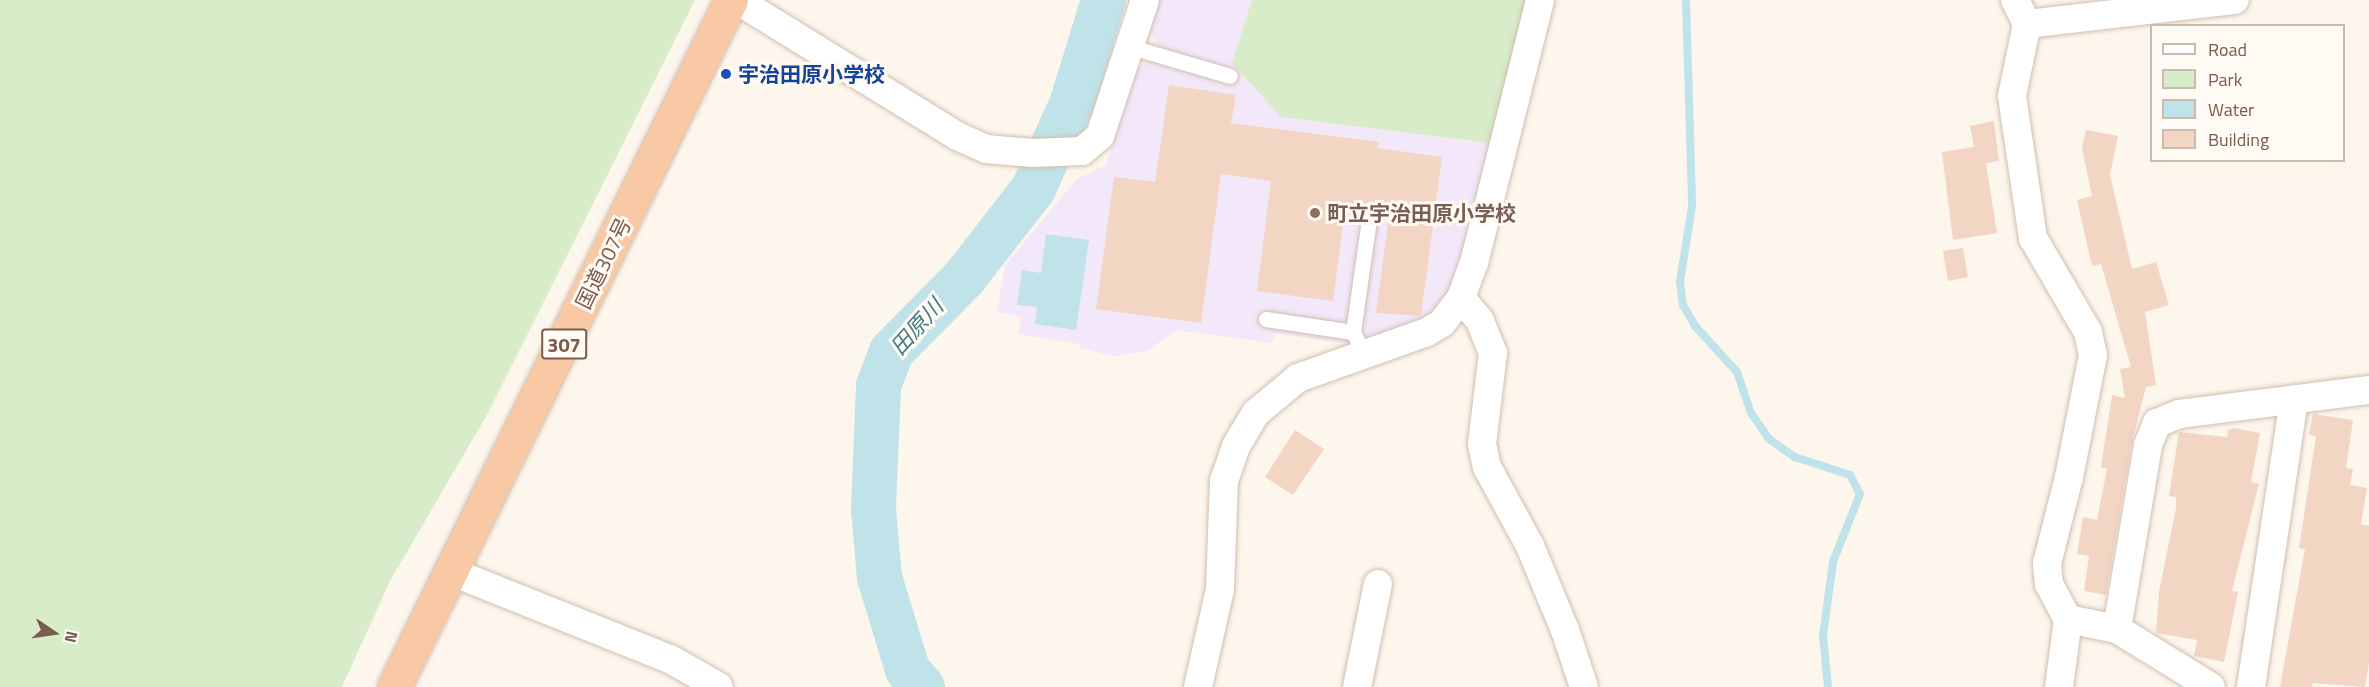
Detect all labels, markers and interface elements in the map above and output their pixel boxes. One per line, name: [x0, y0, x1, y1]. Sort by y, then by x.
legend: [2150, 24, 2345, 162]
text: Road: [2208, 36, 2247, 63]
place label: 宇治田原小学校: [738, 61, 885, 87]
text: Park: [2208, 66, 2242, 93]
marker: 宇治田原小学校: [719, 67, 733, 81]
text: Water: [2208, 96, 2254, 123]
text: Building: [2208, 126, 2269, 153]
place label: 町立宇治田原小学校: [1327, 200, 1516, 226]
marker: 町立宇治田原小学校: [1308, 206, 1322, 220]
street label: 国道307号: [570, 213, 636, 313]
water label: 田原川: [885, 294, 949, 360]
road number: 307: [540, 327, 588, 361]
north arrow: [24, 603, 84, 663]
text: N: [59, 629, 84, 645]

